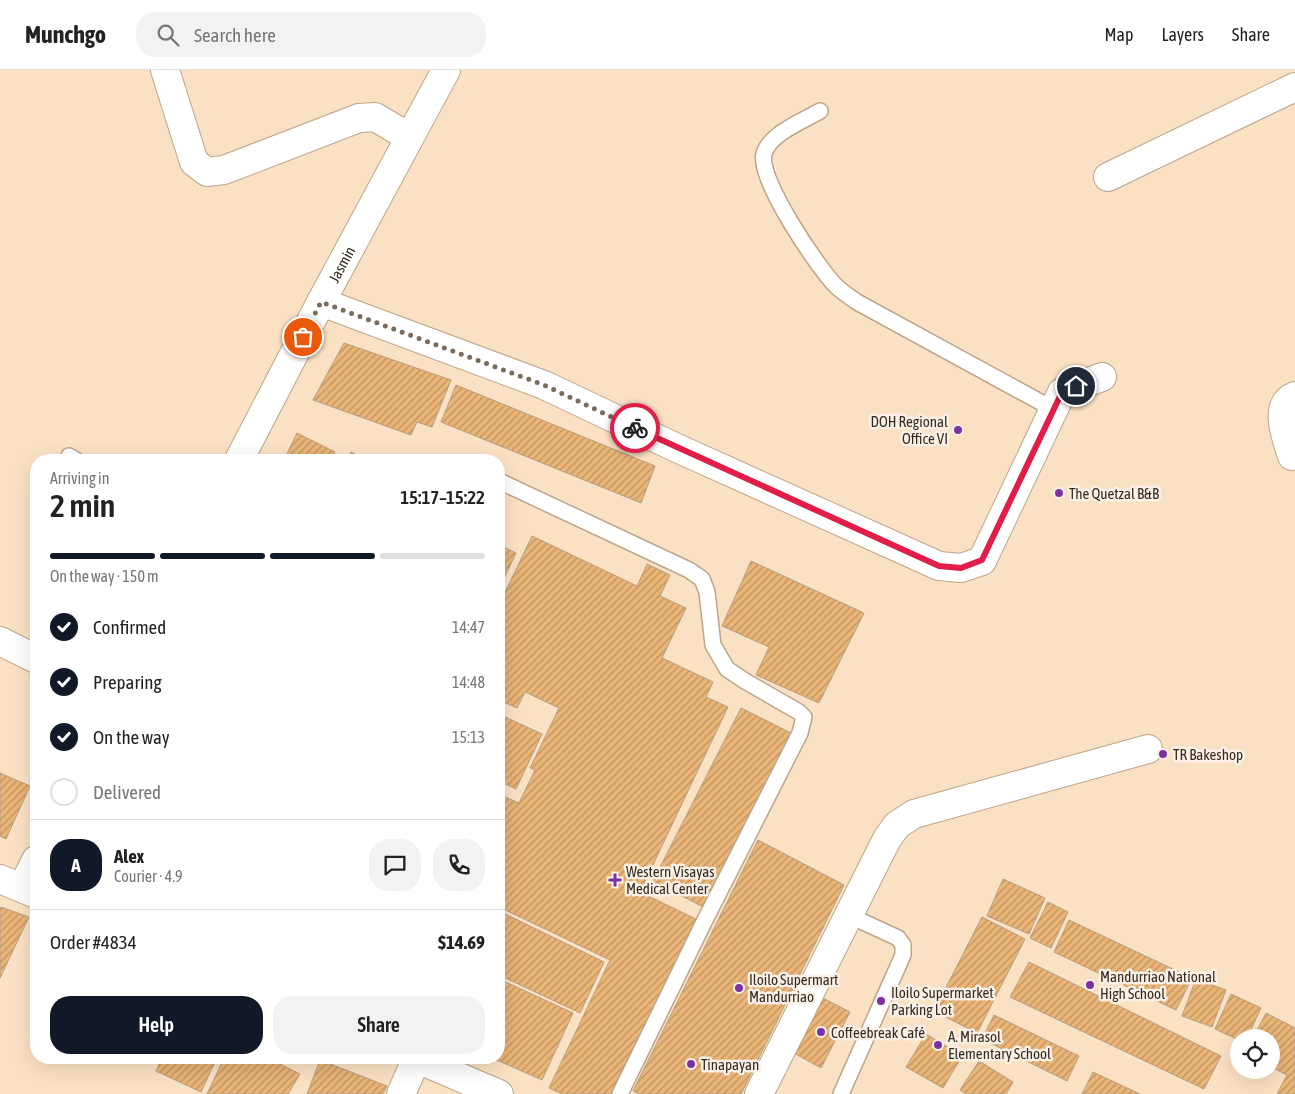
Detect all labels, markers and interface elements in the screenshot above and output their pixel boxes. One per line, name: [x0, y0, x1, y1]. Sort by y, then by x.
search box: [136, 12, 486, 57]
text: Munchgo: [25, 21, 106, 48]
icon: search: [154, 21, 182, 49]
text: Search here: [194, 24, 276, 46]
text: Map: [1104, 24, 1133, 45]
text: Layers: [1161, 24, 1204, 45]
text: Share: [1232, 24, 1270, 45]
street label: Jasmin: [325, 243, 358, 285]
pin: [282, 316, 324, 358]
icon: bag: [289, 323, 317, 351]
pin: [1055, 365, 1097, 407]
icon: home: [1062, 372, 1090, 400]
courier: [610, 403, 660, 453]
place label: DOH Regional Office VI: [871, 413, 948, 447]
icon: bike: [621, 414, 649, 442]
marker: DOH Regional Office VI: [952, 424, 964, 436]
text: Arriving in: [50, 469, 110, 487]
place label: The Quetzal B&B: [1069, 485, 1159, 502]
text: 15:17–15:22: [400, 486, 485, 508]
text: 2 min: [50, 487, 115, 524]
marker: The Quetzal B&B: [1053, 487, 1065, 499]
text: On the way · 150 m: [50, 567, 159, 585]
icon: check: [50, 613, 78, 641]
text: Confirmed: [93, 616, 166, 638]
text: 14:47: [452, 618, 485, 636]
icon: check: [50, 668, 78, 696]
text: Preparing: [93, 671, 162, 693]
text: 14:48: [452, 673, 485, 691]
icon: check: [50, 723, 78, 751]
text: On the way: [93, 726, 170, 748]
text: 15:13: [452, 728, 485, 746]
place label: TR Bakeshop: [1173, 746, 1243, 763]
marker: TR Bakeshop: [1157, 748, 1169, 760]
text: Delivered: [93, 781, 161, 803]
button: chat: [369, 839, 421, 891]
button: phone: [433, 839, 485, 891]
text: Alex: [114, 845, 144, 867]
text: A: [71, 854, 81, 876]
place label: Western Visayas Medical Center: [626, 863, 715, 897]
text: Courier · 4.9: [114, 867, 183, 885]
marker: Western Visayas Medical Center: [608, 873, 622, 887]
text: Order #4834: [50, 931, 137, 953]
text: $14.69: [438, 931, 485, 953]
place label: Mandurriao National High School: [1100, 968, 1216, 1002]
place label: Iloilo Supermart Mandurriao: [749, 971, 838, 1005]
marker: Mandurriao National High School: [1084, 979, 1096, 991]
marker: Iloilo Supermart Mandurriao: [733, 982, 745, 994]
place label: Iloilo Supermarket Parking Lot: [891, 984, 994, 1018]
marker: Iloilo Supermarket Parking Lot: [875, 995, 887, 1007]
button: Help: [50, 996, 263, 1054]
button: Share: [273, 996, 485, 1054]
place label: Coffeebreak Café: [831, 1024, 925, 1041]
marker: Coffeebreak Café: [815, 1026, 827, 1038]
place label: A. Mirasol Elementary School: [948, 1028, 1051, 1062]
map controls: [1230, 1029, 1280, 1079]
button: locate: [1230, 1029, 1280, 1079]
marker: A. Mirasol Elementary School: [932, 1039, 944, 1051]
place label: Tinapayan: [701, 1056, 759, 1073]
marker: Tinapayan: [685, 1058, 697, 1070]

